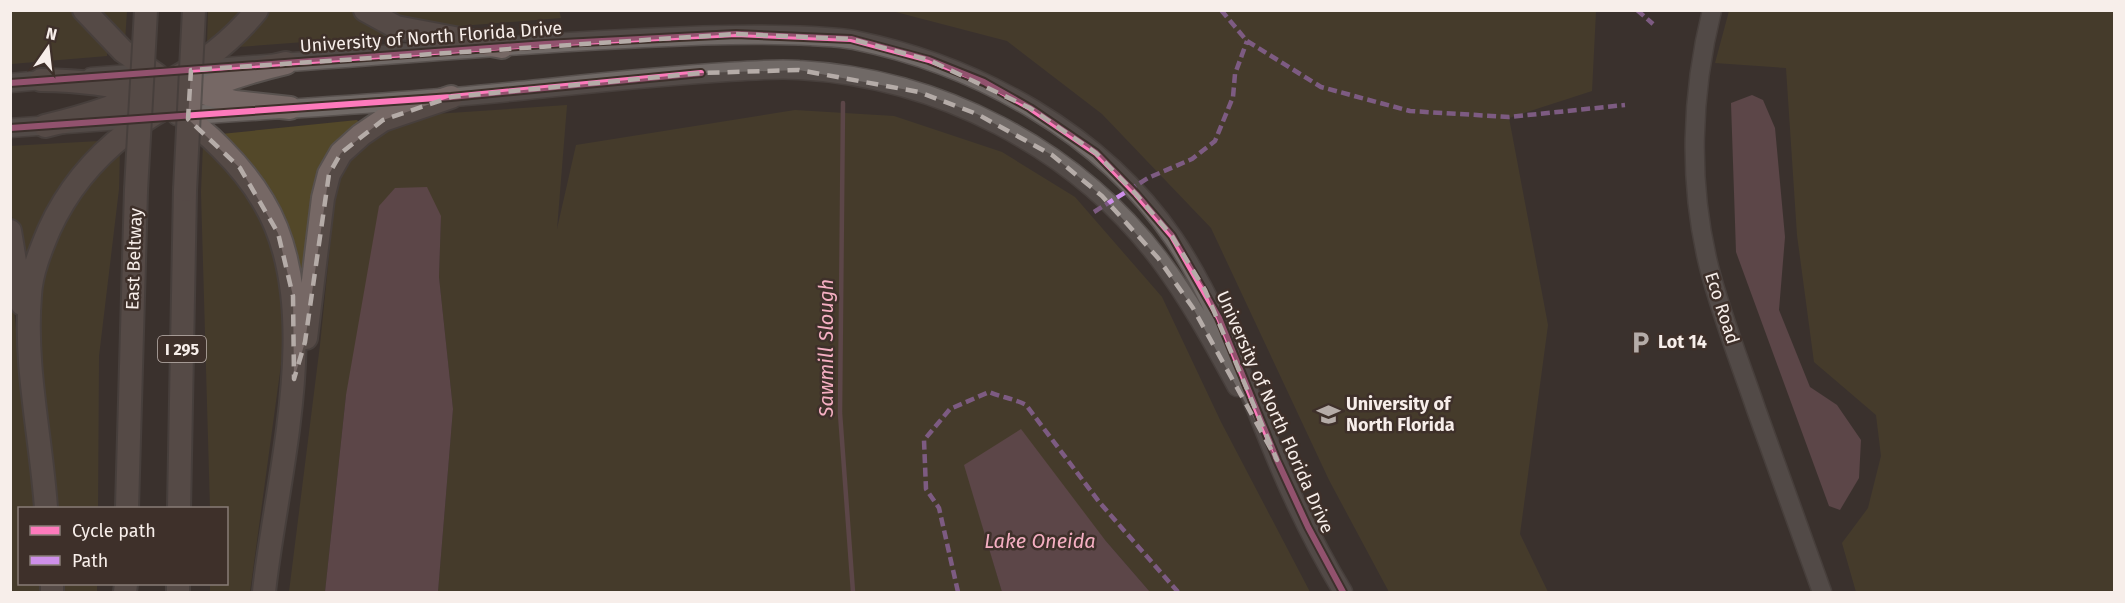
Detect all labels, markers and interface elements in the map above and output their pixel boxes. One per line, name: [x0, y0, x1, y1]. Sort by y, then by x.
street label: University of North Florida Drive: [299, 17, 563, 57]
north arrow: [18, 18, 78, 78]
text: N: [44, 23, 59, 44]
street label: East Beltway: [121, 207, 147, 311]
street label: Eco Road: [1700, 269, 1744, 347]
water label: Sawmill Slough: [814, 279, 838, 418]
street label: University of North Florida Drive: [1211, 287, 1339, 537]
parking icon: Lot 14: [1627, 329, 1653, 355]
place label: Lot 14: [1658, 331, 1707, 353]
road number: I 295: [158, 336, 206, 362]
place label: University of North Florida: [1346, 393, 1455, 436]
school or university icon: University of North Florida: [1315, 401, 1341, 427]
legend: [18, 507, 228, 585]
text: Cycle path: [72, 520, 156, 542]
water label: Lake Oneida: [984, 529, 1096, 553]
text: Path: [72, 550, 108, 572]

